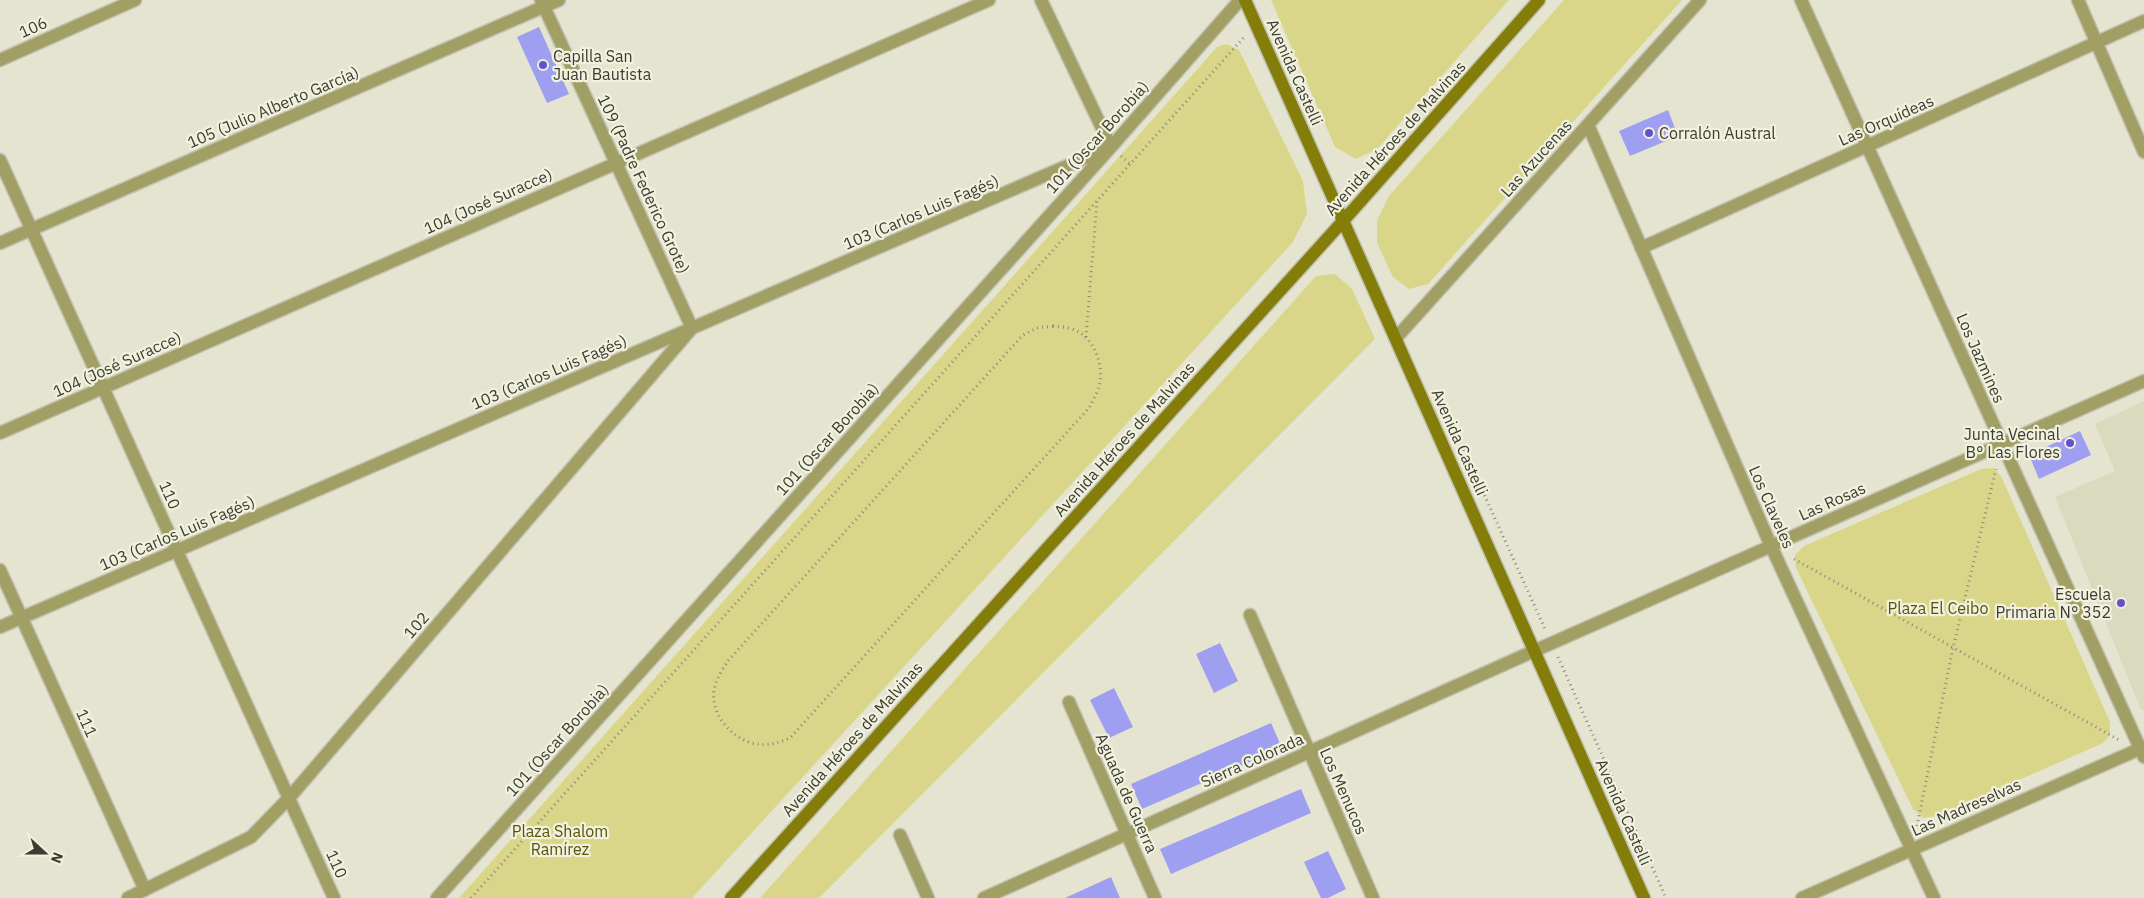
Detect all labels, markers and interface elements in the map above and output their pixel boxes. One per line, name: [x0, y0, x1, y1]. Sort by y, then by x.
street label: 106: [16, 12, 50, 42]
street label: Avenida Castelli: [1263, 16, 1327, 128]
place label: Capilla San Juan Bautista: [553, 46, 652, 84]
street label: Avenida Héroes de Malvinas: [1320, 57, 1470, 219]
marker: Capilla San Juan Bautista: [537, 59, 549, 71]
street label: 105 (Julio Alberto García): [184, 62, 362, 152]
street label: 101 (Oscar Borobia): [1041, 77, 1153, 197]
street label: Las Orquídeas: [1835, 90, 1937, 150]
street label: 109 (Padre Federico Grote): [594, 91, 694, 277]
street label: Las Azucenas: [1496, 115, 1576, 201]
place label: Corralón Austral: [1659, 123, 1776, 143]
marker: Corralón Austral: [1643, 127, 1655, 139]
street label: 104 (José Suracce): [421, 164, 555, 238]
street label: 103 (Carlos Luis Fagés): [840, 170, 1002, 254]
street label: Los Jazmines: [1952, 310, 2010, 406]
street label: 104 (José Suracce): [50, 327, 184, 401]
street label: 103 (Carlos Luis Fagés): [468, 330, 630, 414]
street label: Avenida Héroes de Malvinas: [1049, 358, 1199, 520]
street label: 101 (Oscar Borobia): [771, 379, 883, 499]
street label: Avenida Castelli: [1428, 386, 1492, 498]
place label: Junta Vecinal B° Las Flores: [1964, 424, 2060, 462]
marker: Junta Vecinal B° Las Flores: [2064, 437, 2076, 449]
street label: Los Claveles: [1745, 462, 1799, 552]
street label: Las Rosas: [1795, 477, 1869, 525]
street label: 110: [155, 478, 185, 512]
street label: 103 (Carlos Luis Fagés): [96, 491, 258, 575]
place label: Escuela Primaria N° 352: [1996, 584, 2111, 622]
marker: Escuela Primaria N° 352: [2115, 597, 2127, 609]
park label: Plaza El Ceibo: [1888, 598, 1988, 618]
street label: 102: [399, 608, 433, 642]
street label: Avenida Héroes de Malvinas: [777, 658, 927, 820]
street label: 101 (Oscar Borobia): [501, 680, 613, 800]
street label: 111: [72, 706, 102, 740]
street label: Sierra Colorada: [1197, 728, 1307, 792]
street label: Aguada de Guerra: [1092, 730, 1163, 856]
street label: Los Menucos: [1316, 744, 1372, 838]
street label: Avenida Castelli: [1592, 756, 1656, 868]
street label: Las Madreselvas: [1908, 774, 2024, 840]
park label: Plaza Shalom Ramírez: [512, 821, 608, 859]
north arrow: [20, 828, 70, 878]
street label: 110: [322, 847, 352, 881]
text: N: [47, 850, 67, 866]

